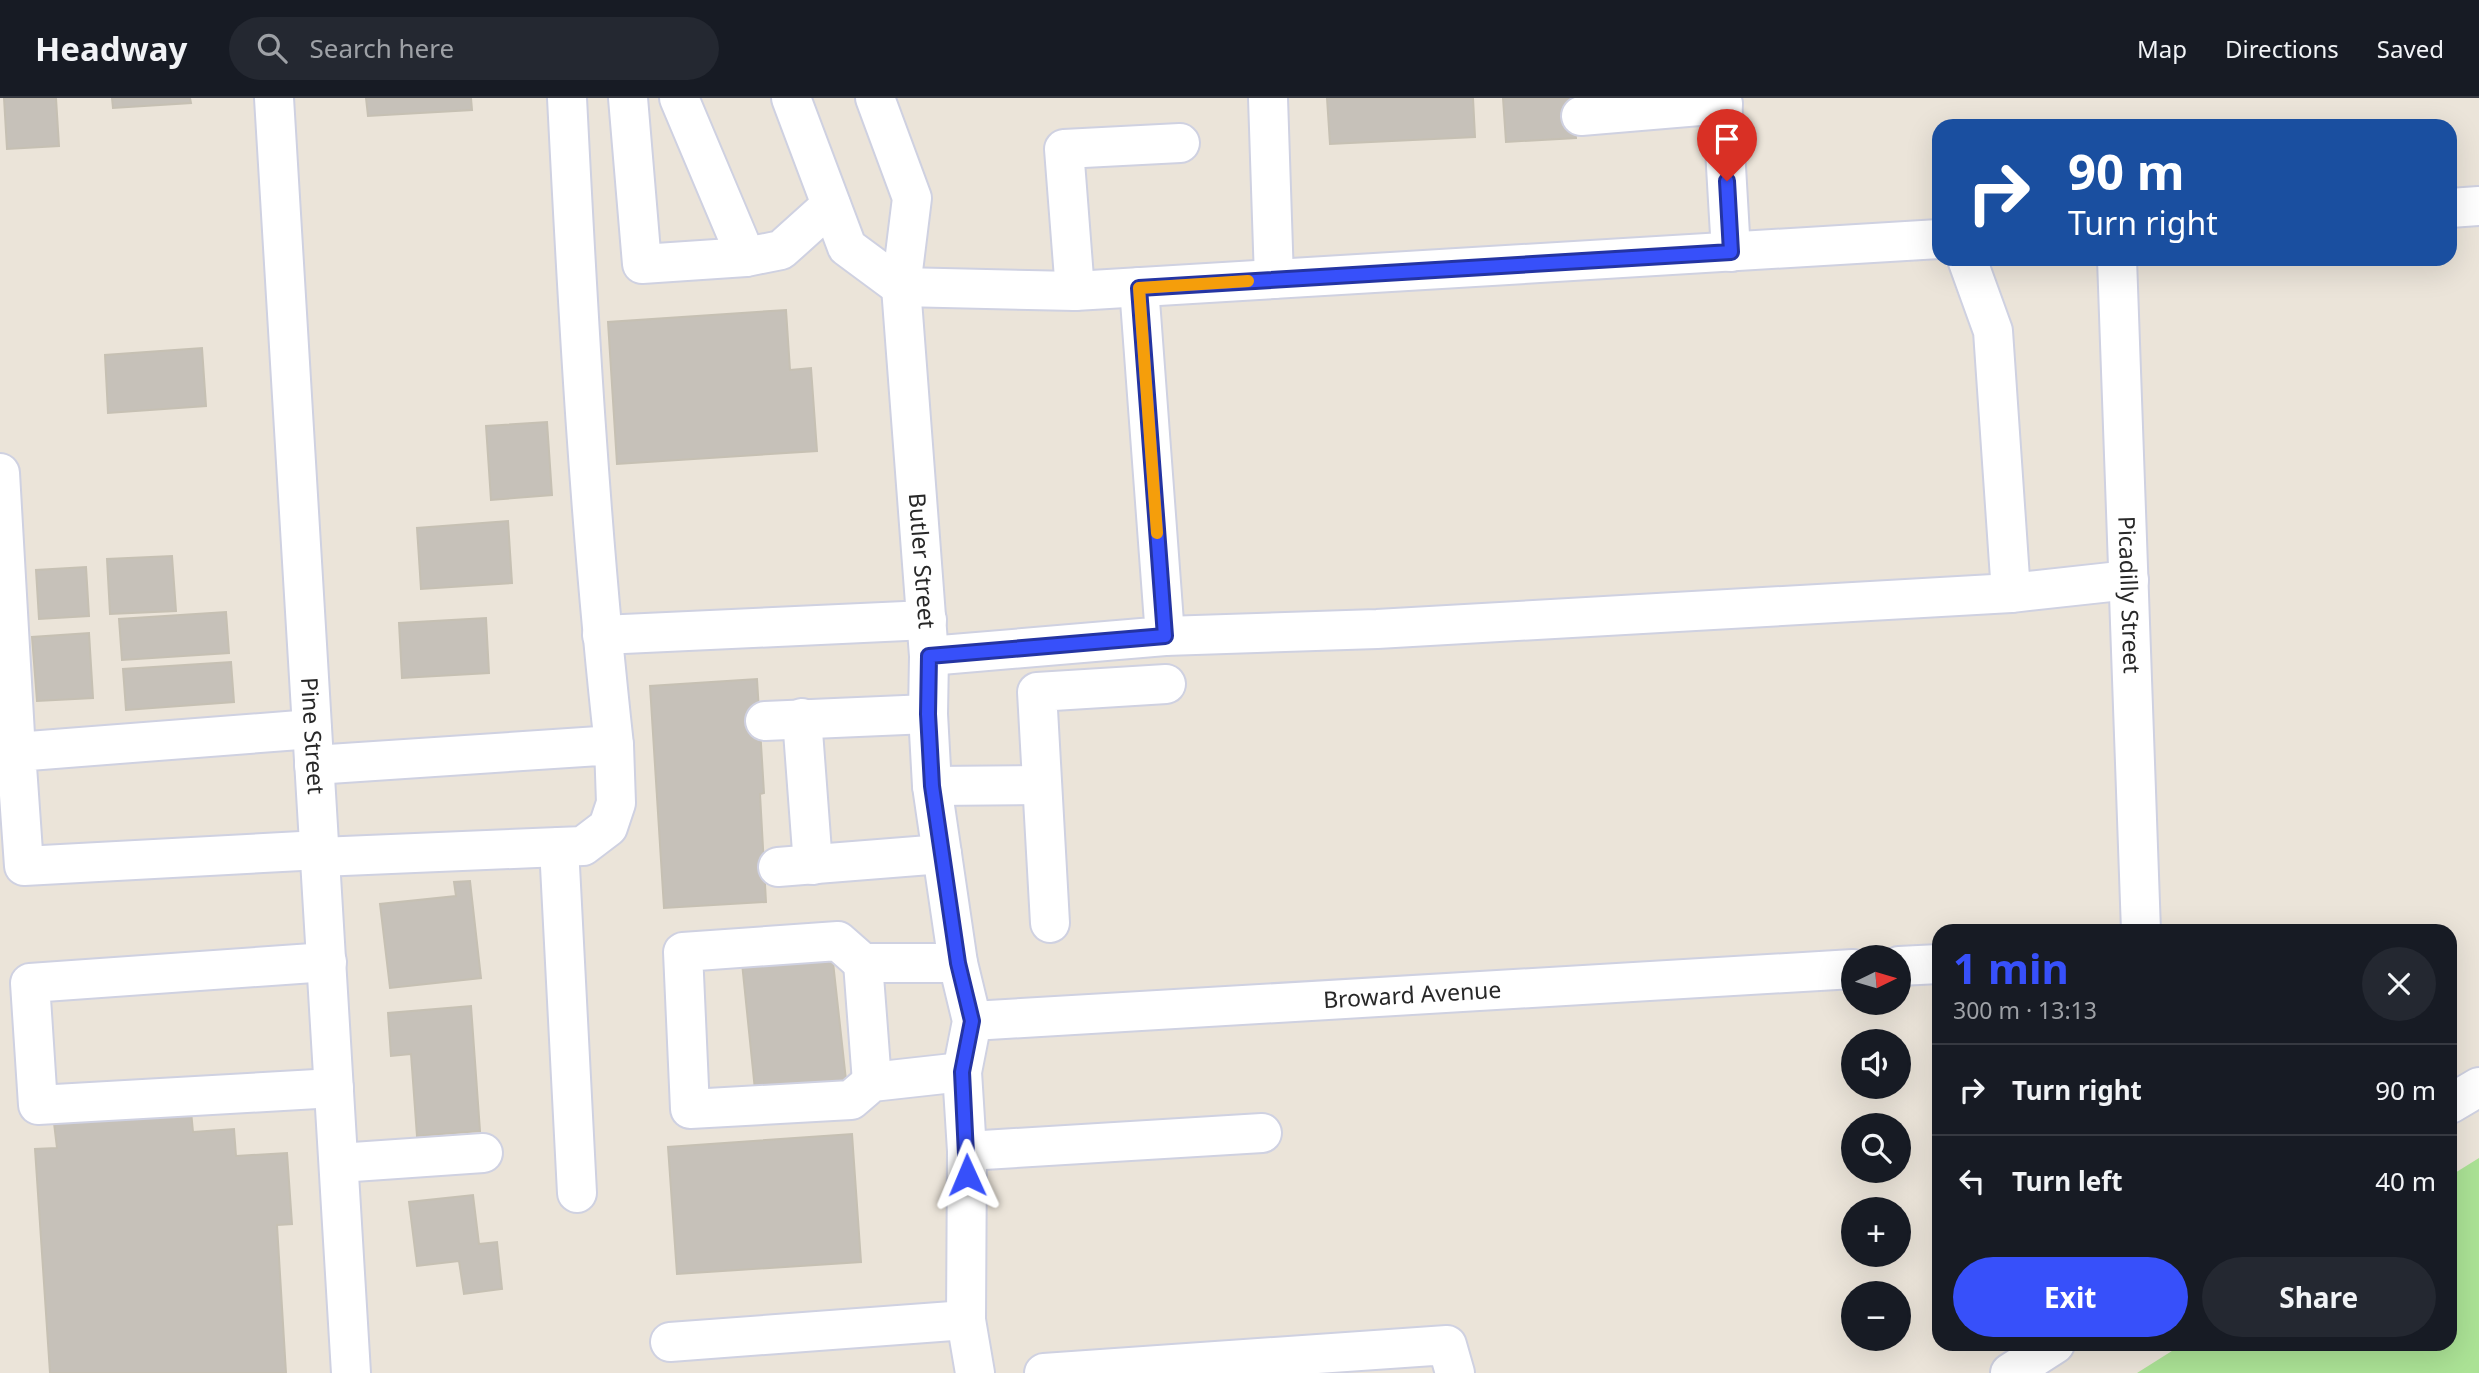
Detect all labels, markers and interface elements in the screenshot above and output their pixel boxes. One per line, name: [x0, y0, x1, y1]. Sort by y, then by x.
search box: [229, 17, 719, 80]
text: Headway: [35, 26, 187, 71]
icon: search: [253, 29, 291, 67]
text: Search here: [309, 30, 454, 66]
text: Map: [2137, 32, 2187, 65]
text: Directions: [2225, 32, 2339, 65]
text: Saved: [2377, 32, 2444, 65]
pin: [1697, 109, 1757, 181]
icon: arrive: [1708, 120, 1746, 158]
text: 90 m: [2068, 138, 2185, 204]
icon: right: [1953, 147, 2044, 238]
text: Turn right: [2068, 201, 2218, 244]
street label: Butler Street: [902, 492, 944, 630]
street label: Picadilly Street: [2111, 515, 2149, 674]
street label: Pine Street: [294, 676, 333, 795]
text: 1 min: [1953, 939, 2069, 996]
north arrow: [1841, 945, 1911, 1015]
map controls: [1841, 945, 1911, 1351]
button: close: [2362, 947, 2436, 1021]
street label: Broward Avenue: [1322, 973, 1502, 1015]
text: 300 m · 13:13: [1953, 994, 2097, 1026]
button: sound: [1841, 1029, 1911, 1099]
icon: right: [1953, 1071, 1991, 1109]
text: Turn right: [2012, 1072, 2142, 1108]
text: 90 m: [2375, 1072, 2436, 1108]
button: search: [1841, 1113, 1911, 1183]
position arrow: [930, 1138, 1004, 1212]
icon: left: [1953, 1162, 1991, 1200]
text: Turn left: [2012, 1163, 2123, 1199]
text: 40 m: [2375, 1163, 2436, 1199]
button: +: [1841, 1197, 1911, 1267]
button: Exit: [1953, 1257, 2188, 1337]
button: Share: [2202, 1257, 2436, 1337]
button: −: [1841, 1281, 1911, 1351]

